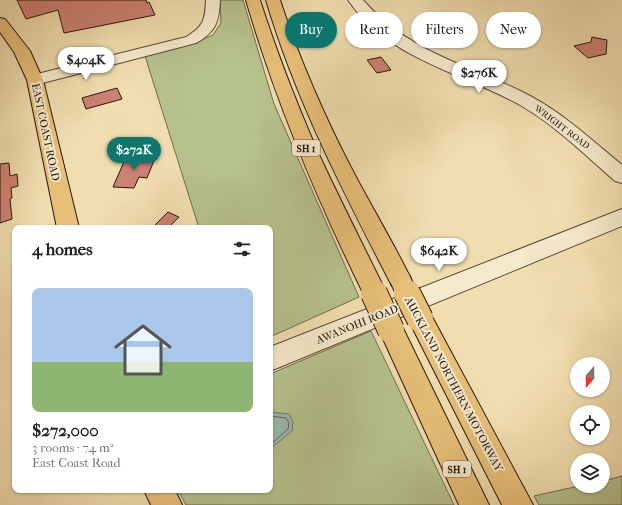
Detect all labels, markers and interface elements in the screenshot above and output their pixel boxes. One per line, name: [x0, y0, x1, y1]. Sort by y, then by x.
chip: Buy: [285, 12, 337, 48]
chip: Rent: [345, 12, 403, 48]
chip: Filters: [411, 12, 478, 48]
chip: New: [486, 12, 541, 48]
pin: $404K: [58, 47, 114, 81]
text: $404K: [67, 52, 106, 67]
pin: $276K: [451, 60, 507, 94]
text: $276K: [461, 65, 497, 80]
street label: EAST COAST ROAD: [29, 82, 62, 182]
street label: WRIGHT ROAD: [532, 102, 592, 151]
pin: $272K: [106, 137, 162, 171]
road number: SH 1: [292, 140, 320, 156]
text: $272K: [116, 142, 152, 157]
icon: filters: [231, 238, 253, 260]
pin: $642K: [411, 238, 467, 272]
text: 4 homes: [32, 239, 92, 259]
text: $642K: [420, 243, 458, 258]
street label: AUCKLAND NORTHERN MOTORWAY: [401, 294, 506, 474]
street label: AWANOHI ROAD: [313, 302, 400, 347]
icon: home: [107, 314, 179, 386]
north arrow: [570, 357, 610, 397]
map controls: [570, 357, 610, 493]
button: locate: [570, 405, 610, 445]
text: $272,000: [32, 420, 99, 440]
text: 3 rooms · 74 m²: [32, 440, 113, 455]
button: layers: [570, 453, 610, 493]
text: East Coast Road: [32, 455, 121, 470]
road number: SH 1: [443, 461, 471, 477]

